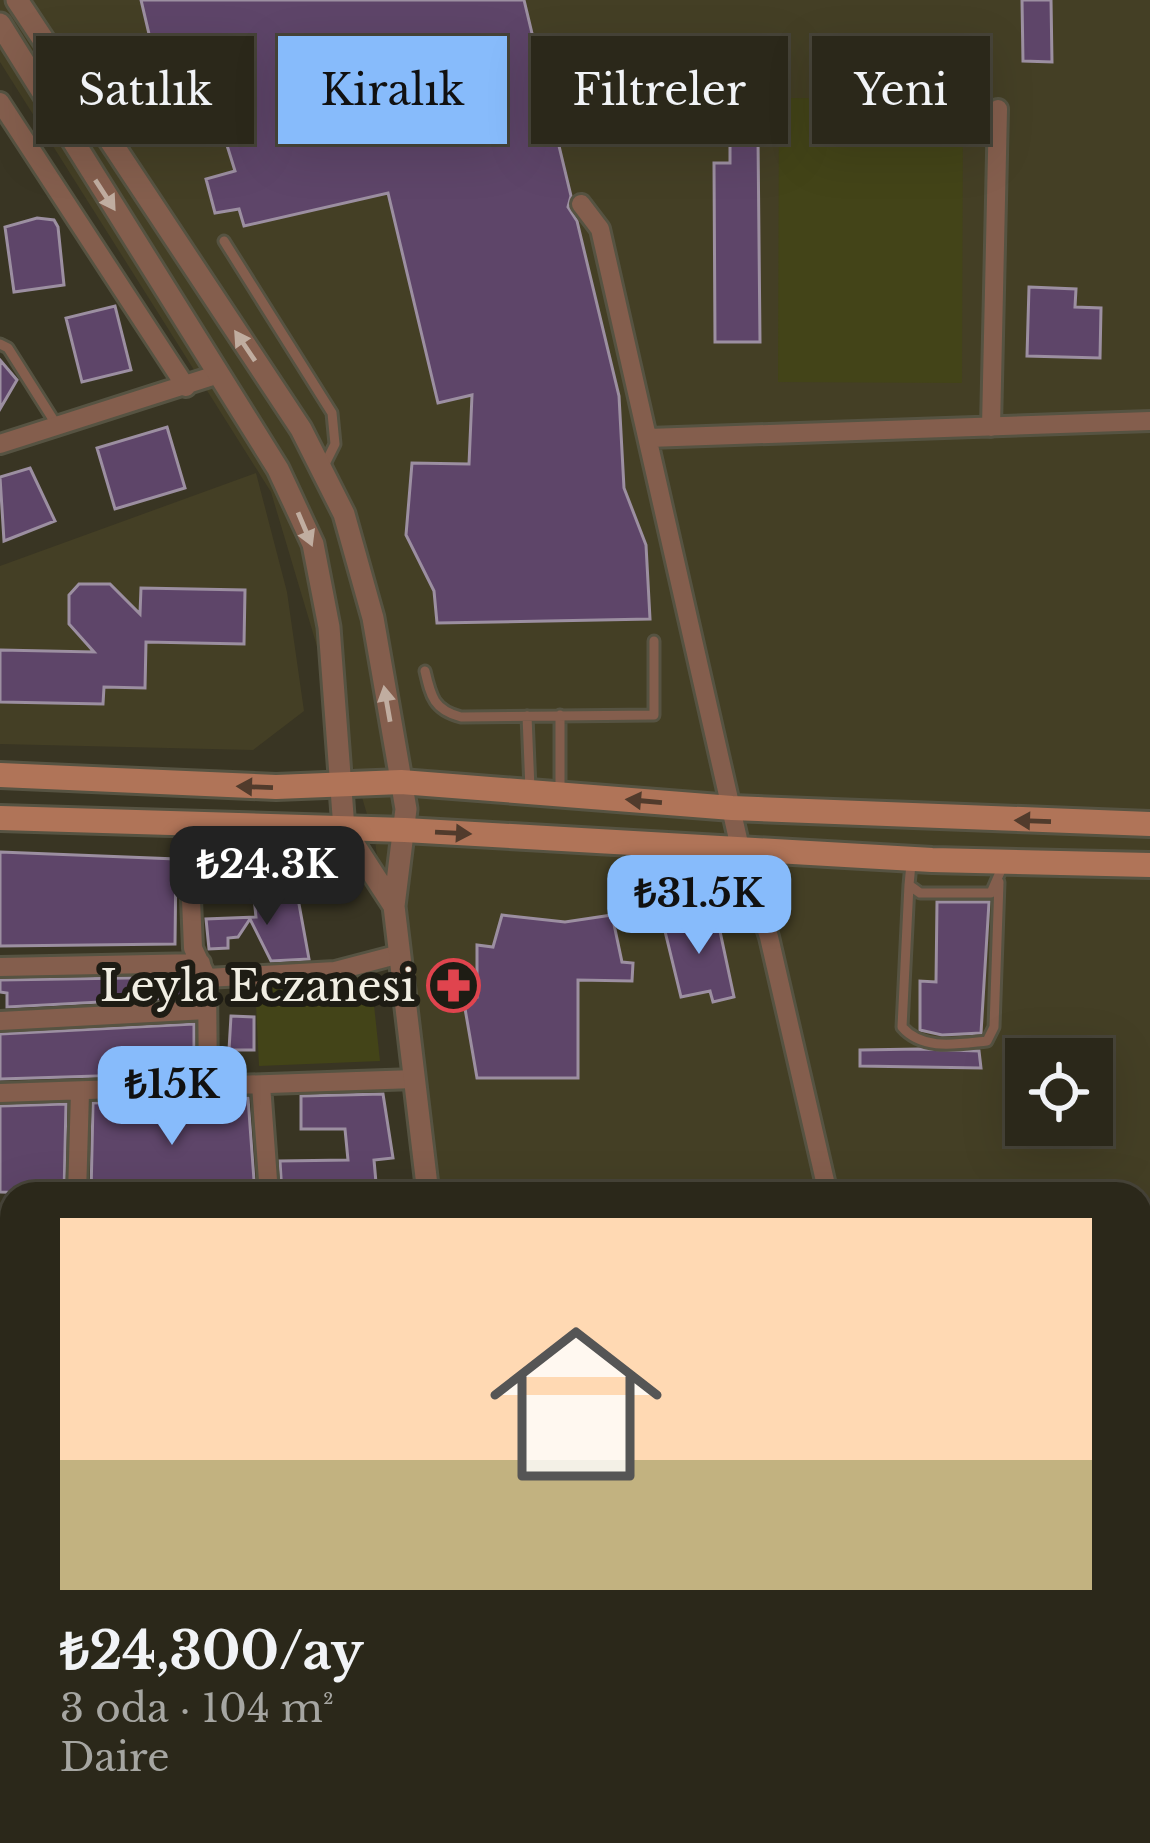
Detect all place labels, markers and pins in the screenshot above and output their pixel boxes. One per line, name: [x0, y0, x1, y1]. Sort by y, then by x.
pin: ₺24.3K: [169, 826, 365, 928]
pin: ₺31.5K: [601, 855, 797, 957]
pharmacy icon: Leyla Eczanesi: [426, 958, 482, 1014]
place label: Leyla Eczanesi: [100, 960, 415, 1012]
pin: ₺15K: [101, 1046, 243, 1148]

